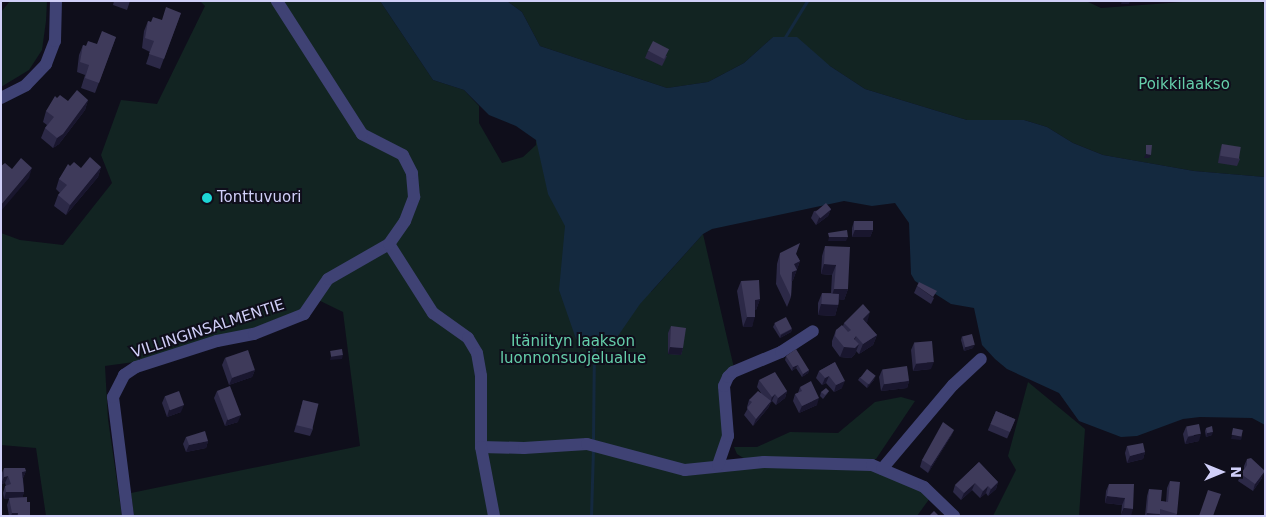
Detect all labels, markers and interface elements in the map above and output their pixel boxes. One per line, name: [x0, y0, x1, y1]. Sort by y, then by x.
park label: Poikkilaakso: [1138, 76, 1230, 94]
place label: Tonttuvuori: [217, 189, 301, 207]
marker: Tonttuvuori: [201, 192, 213, 204]
street label: VILLINGINSALMENTIE: [129, 296, 287, 362]
park label: Itäniityn laakson luonnonsuojelualue: [500, 332, 646, 367]
north arrow: [1196, 447, 1246, 497]
text: N: [1228, 466, 1244, 478]

